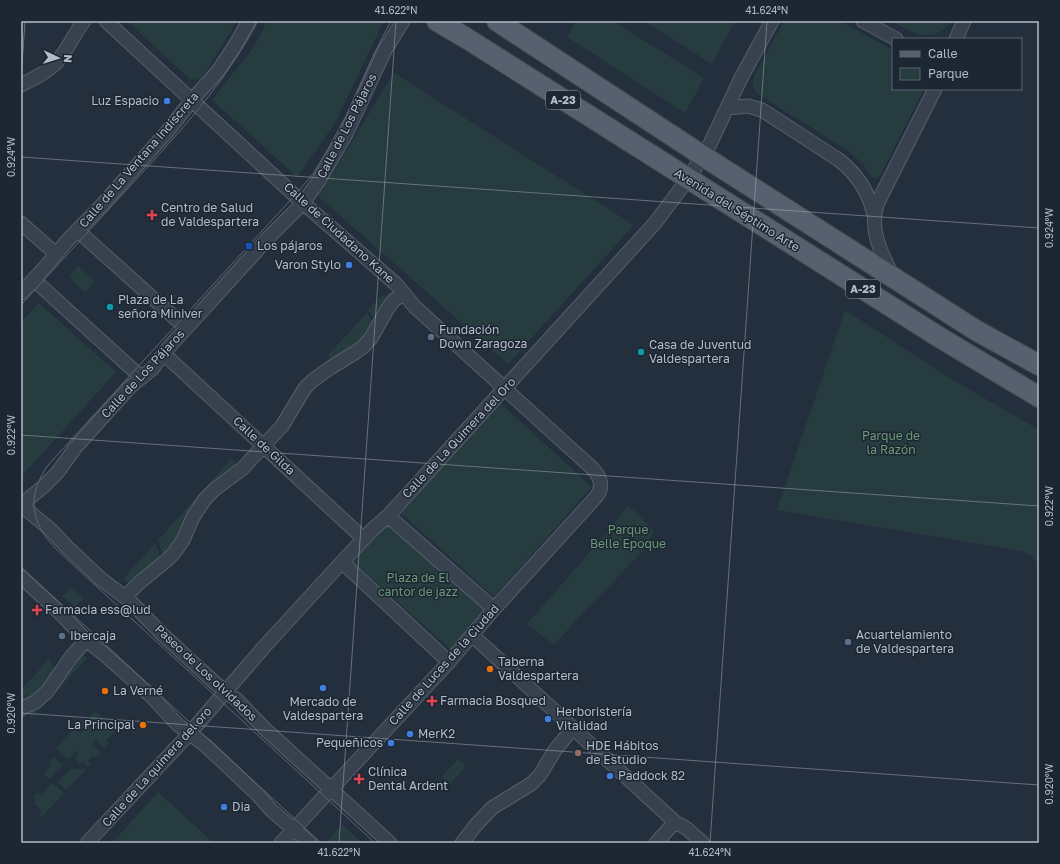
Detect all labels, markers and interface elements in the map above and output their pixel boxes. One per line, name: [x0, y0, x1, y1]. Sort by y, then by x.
text: 41.622°N: [374, 4, 418, 16]
text: 41.624°N: [746, 4, 788, 16]
north arrow: [38, 38, 78, 78]
legend: [892, 38, 1022, 90]
text: Calle: [928, 46, 958, 61]
text: N: [62, 54, 75, 63]
text: Parque: [928, 66, 969, 81]
street label: Calle de Los Pájaros: [314, 71, 380, 181]
street label: Calle de La Ventana Indiscreta: [76, 89, 202, 230]
road number: A-23: [546, 91, 580, 109]
place label: Luz Espacio: [91, 93, 159, 108]
marker: Luz Espacio: [162, 96, 172, 106]
text: 0.924°W: [5, 137, 17, 177]
street label: Avenida del Séptimo Arte: [672, 165, 803, 254]
street label: Calle de Ciudadano Kane: [281, 179, 398, 286]
place label: Centro de Salud de Valdespartera: [161, 200, 259, 229]
text: 0.924°W: [1043, 208, 1055, 248]
marker: Centro de Salud de Valdespartera: [146, 209, 158, 221]
place label: Los pájaros: [257, 238, 323, 253]
marker: Los pájaros: [244, 241, 254, 251]
place label: Varon Stylo: [275, 257, 341, 272]
marker: Varon Stylo: [344, 260, 354, 270]
road number: A-23: [846, 280, 880, 298]
place label: Plaza de La señora Miniver: [118, 292, 203, 321]
marker: Plaza de La señora Miniver: [105, 302, 115, 312]
place label: Fundación Down Zaragoza: [439, 322, 527, 351]
street label: Calle de Los Pájaros: [98, 326, 188, 421]
marker: Fundación Down Zaragoza: [426, 332, 436, 342]
place label: Casa de Juventud Valdespartera: [649, 337, 751, 366]
marker: Casa de Juventud Valdespartera: [636, 347, 646, 357]
street label: Calle de La Quimera del Oro: [399, 374, 519, 501]
street label: Calle de Gilda: [230, 413, 298, 478]
text: 0.922°W: [5, 414, 17, 455]
park label: Parque de la Razón: [862, 428, 920, 457]
text: 0.922°W: [1043, 485, 1055, 526]
park label: Parque Belle Epoque: [590, 522, 666, 551]
park label: Plaza de El cantor de jazz: [378, 570, 458, 599]
street label: Calle de Luces de la Ciudad: [385, 601, 502, 728]
place label: Farmacia ess@lud: [45, 602, 151, 617]
marker: Farmacia ess@lud: [32, 605, 42, 615]
street label: Paseo de Los olvidados: [152, 621, 261, 724]
place label: Acuartelamiento de Valdespartera: [856, 627, 954, 656]
place label: Ibercaja: [70, 628, 116, 643]
marker: Ibercaja: [57, 631, 67, 641]
marker: Acuartelamiento de Valdespartera: [843, 637, 853, 647]
place label: Taberna Valdespartera: [498, 654, 579, 683]
marker: Taberna Valdespartera: [485, 664, 495, 674]
place label: La Verné: [113, 683, 163, 698]
marker: Mercado de Valdespartera: [318, 683, 328, 693]
marker: La Verné: [100, 686, 110, 696]
text: 0.920°W: [5, 692, 17, 733]
place label: Farmacia Bosqued: [440, 693, 546, 708]
place label: Mercado de Valdespartera: [283, 694, 363, 723]
marker: Farmacia Bosqued: [427, 696, 437, 706]
street label: Calle de La quimera del oro: [99, 704, 215, 830]
place label: Herboristería Vitalidad: [556, 704, 632, 733]
marker: Herboristería Vitalidad: [543, 714, 553, 724]
place label: La Principal: [67, 717, 135, 732]
marker: La Principal: [138, 720, 148, 730]
place label: MerK2: [418, 726, 455, 741]
marker: MerK2: [405, 729, 415, 739]
place label: Pequeñicos: [316, 735, 383, 750]
marker: Pequeñicos: [386, 738, 396, 748]
place label: HDE Hábitos de Estudio: [586, 738, 659, 767]
marker: HDE Hábitos de Estudio: [573, 748, 583, 758]
text: 0.920°W: [1043, 763, 1055, 804]
place label: Clínica Dental Ardent: [368, 764, 448, 793]
place label: Paddock 82: [618, 768, 685, 783]
marker: Paddock 82: [605, 771, 615, 781]
marker: Clínica Dental Ardent: [353, 773, 365, 785]
place label: Dia: [232, 799, 250, 814]
marker: Dia: [219, 802, 229, 812]
text: 41.622°N: [317, 846, 361, 858]
text: 41.624°N: [689, 846, 731, 858]

